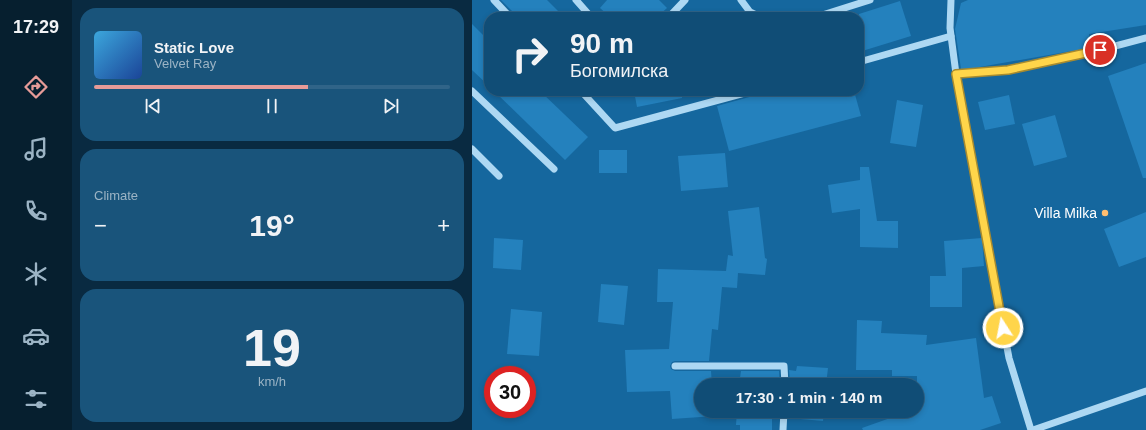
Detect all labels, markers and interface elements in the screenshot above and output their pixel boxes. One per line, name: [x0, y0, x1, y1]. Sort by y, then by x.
text: 17:29: [13, 17, 59, 37]
icon: right: [504, 28, 556, 80]
text: 90 m: [570, 28, 634, 59]
pin: [1083, 33, 1117, 67]
text: Static Love: [154, 39, 234, 56]
icon: arrive: [1089, 39, 1111, 61]
text: Velvet Ray: [154, 56, 216, 71]
text: Богомилска: [570, 61, 668, 81]
icon: directions: [22, 73, 50, 101]
icon: previous: [142, 95, 164, 117]
icon: pause: [261, 95, 283, 117]
icon: next: [380, 95, 402, 117]
icon: music: [22, 135, 50, 163]
text: Climate: [94, 188, 138, 203]
icon: phone: [22, 197, 50, 225]
place label: Villa Milka: [1034, 205, 1097, 221]
marker: Villa Milka: [1100, 208, 1110, 218]
text: 19°: [249, 209, 295, 242]
text: −: [94, 213, 107, 238]
text: +: [437, 213, 450, 238]
icon: climate: [22, 260, 50, 288]
position arrow: [982, 307, 1024, 349]
text: 19: [243, 319, 301, 377]
icon: car: [22, 322, 50, 350]
speed limit sign: 30: [484, 366, 536, 418]
text: km/h: [258, 374, 286, 389]
icon: filters: [22, 385, 50, 413]
text: 17:30 · 1 min · 140 m: [736, 389, 882, 406]

